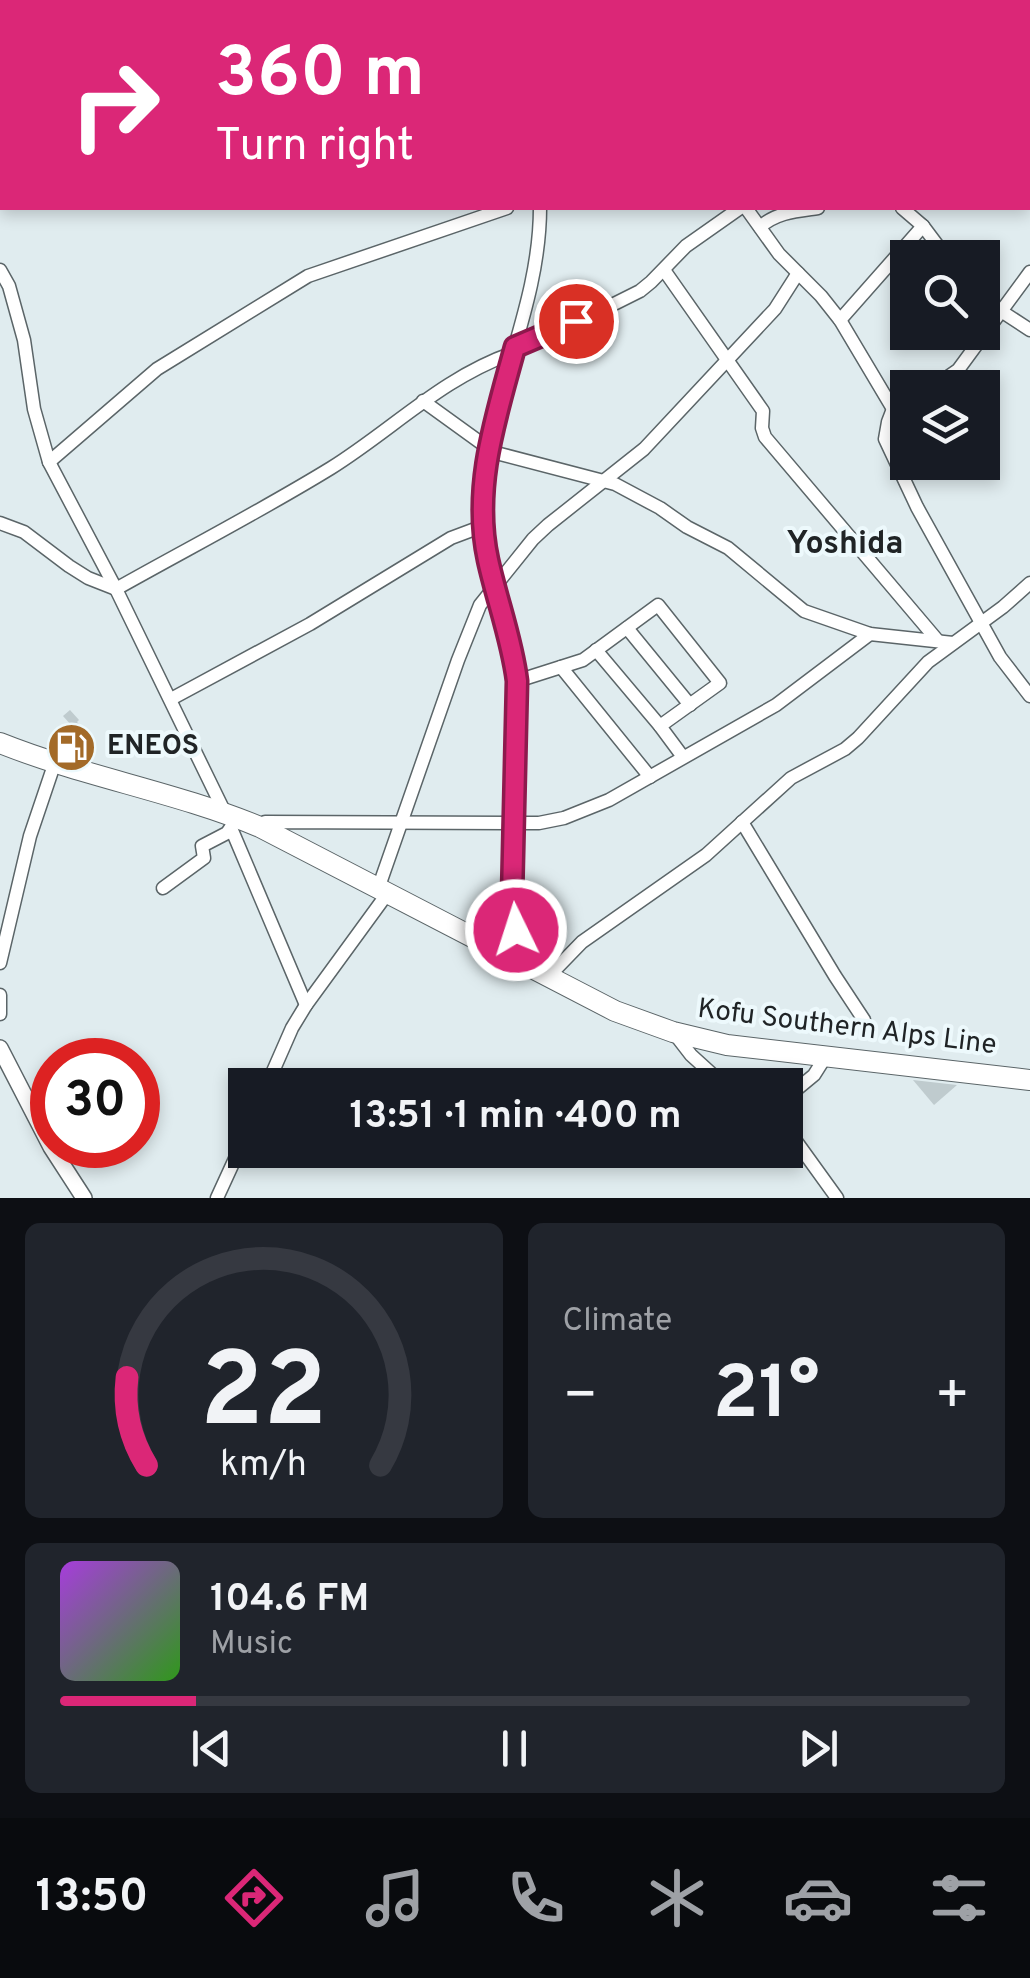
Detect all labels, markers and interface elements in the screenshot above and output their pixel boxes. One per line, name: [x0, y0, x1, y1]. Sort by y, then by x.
text: 360 m: [215, 32, 425, 121]
icon: right: [50, 40, 180, 170]
text: Turn right: [215, 119, 414, 176]
map controls: [890, 240, 1000, 480]
button: search: [890, 240, 1000, 350]
pin: [534, 279, 619, 364]
icon: arrive: [549, 294, 604, 349]
button: layers: [890, 370, 1000, 480]
district label: Yoshida: [787, 525, 903, 565]
fuel station icon: ENEOS: [46, 721, 98, 773]
place label: ENEOS: [107, 729, 199, 765]
position arrow: [464, 878, 568, 982]
street label: Kofu Southern Alps Line: [695, 992, 999, 1064]
speed limit sign: 30: [30, 1038, 160, 1168]
text: 13:51 · 1 min · 400 m: [349, 1093, 682, 1142]
text: Climate: [563, 1302, 672, 1342]
text: 22: [200, 1331, 327, 1463]
text: 21°: [713, 1350, 820, 1445]
text: −: [563, 1363, 598, 1433]
text: +: [935, 1363, 970, 1433]
text: km/h: [220, 1443, 307, 1489]
text: 104.6 FM: [210, 1576, 369, 1625]
text: Music: [210, 1625, 293, 1665]
icon: previous: [184, 1721, 239, 1776]
icon: pause: [487, 1721, 542, 1776]
icon: next: [791, 1721, 846, 1776]
icon: directions: [219, 1863, 289, 1933]
icon: music: [360, 1863, 430, 1933]
icon: phone: [501, 1863, 571, 1933]
icon: climate: [642, 1863, 712, 1933]
icon: car: [783, 1863, 853, 1933]
icon: filters: [924, 1863, 994, 1933]
text: 13:50: [36, 1870, 148, 1927]

